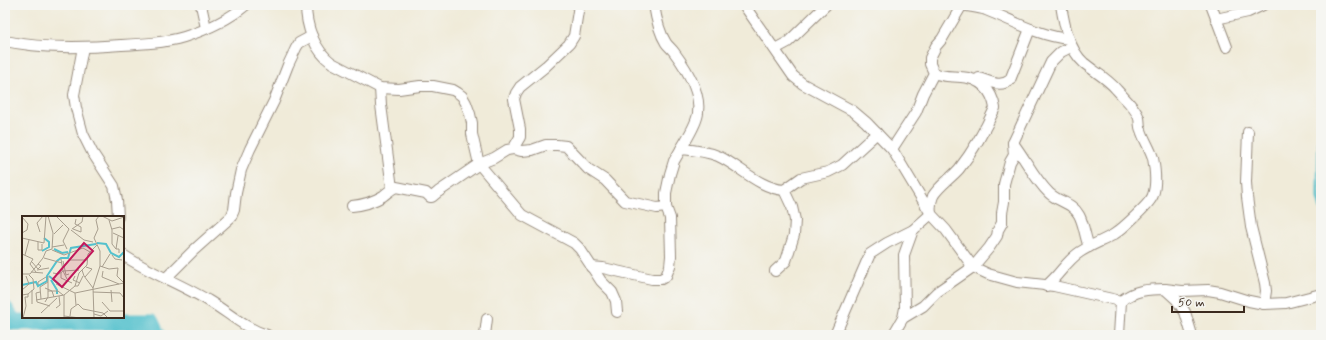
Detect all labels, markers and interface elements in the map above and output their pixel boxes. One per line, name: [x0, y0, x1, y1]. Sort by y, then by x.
inset map: [22, 216, 124, 318]
scale bar: [1172, 288, 1244, 314]
text: 50 m: [1178, 295, 1205, 311]

